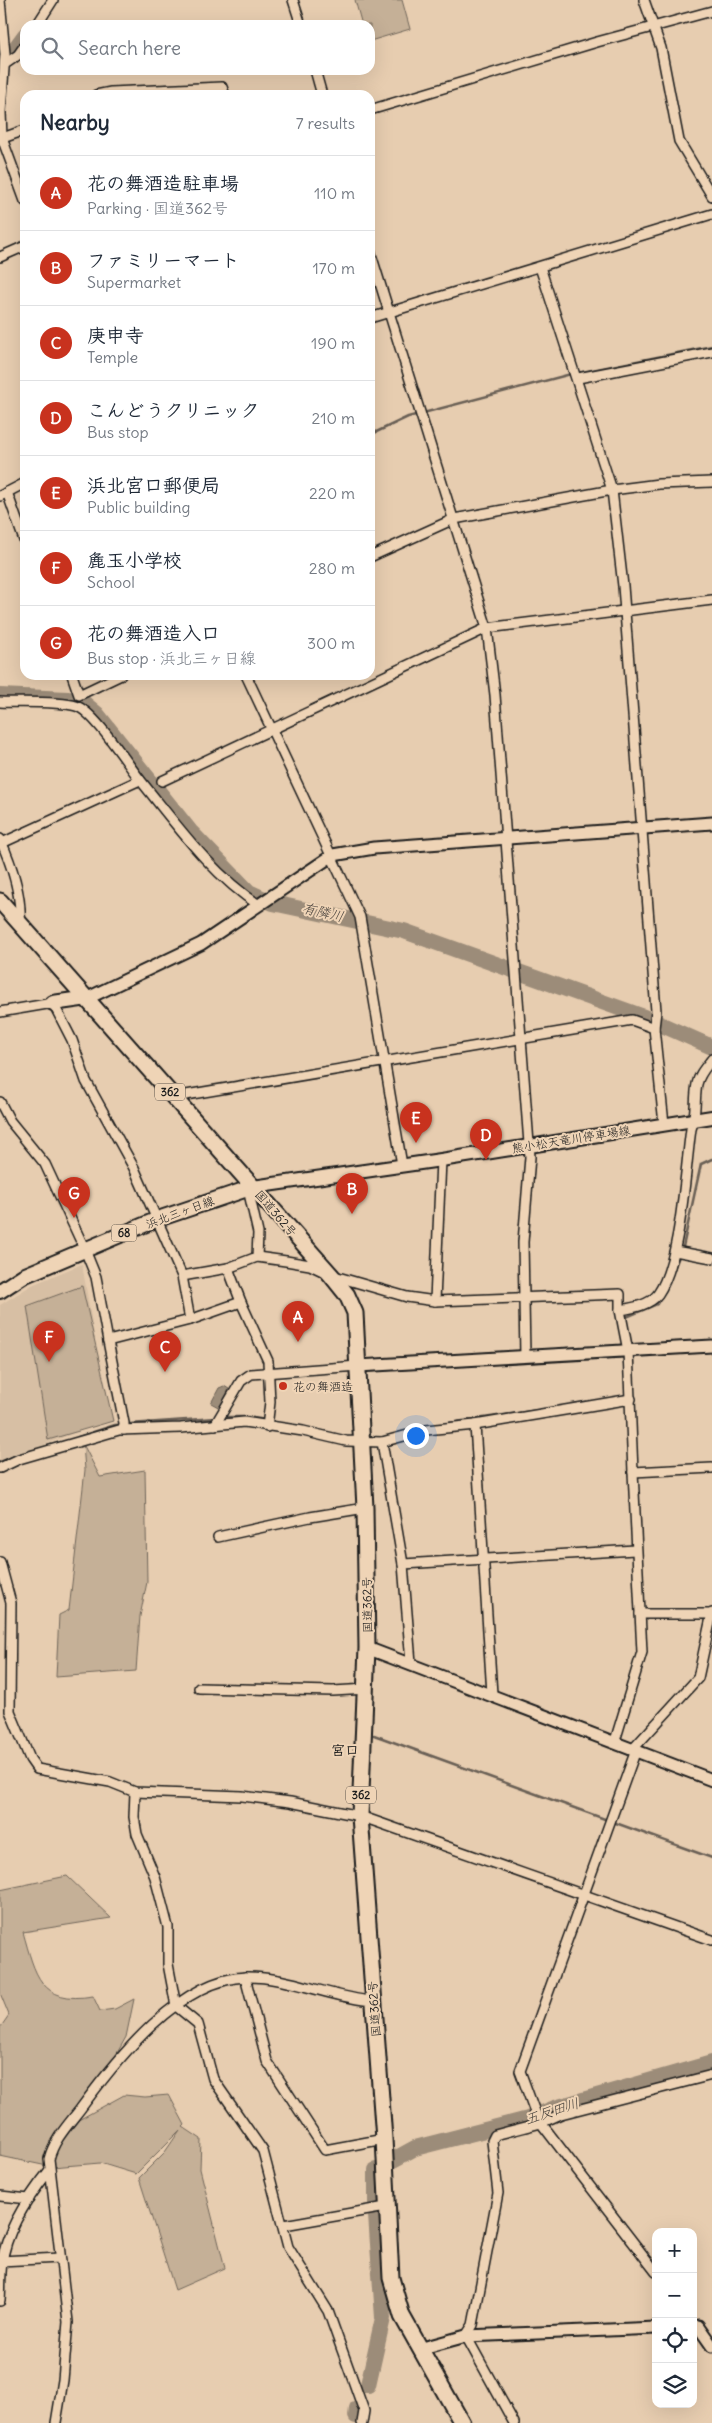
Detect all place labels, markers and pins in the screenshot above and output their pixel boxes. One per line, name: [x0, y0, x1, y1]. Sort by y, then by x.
pin: E: [400, 1102, 432, 1143]
pin: D: [470, 1119, 502, 1160]
pin: B: [336, 1173, 368, 1214]
pin: G: [58, 1177, 90, 1218]
pin: A: [282, 1301, 314, 1342]
pin: F: [33, 1321, 65, 1362]
pin: C: [149, 1331, 181, 1372]
place label: 花の舞酒造: [293, 1379, 353, 1394]
marker: 花の舞酒造: [277, 1380, 289, 1392]

